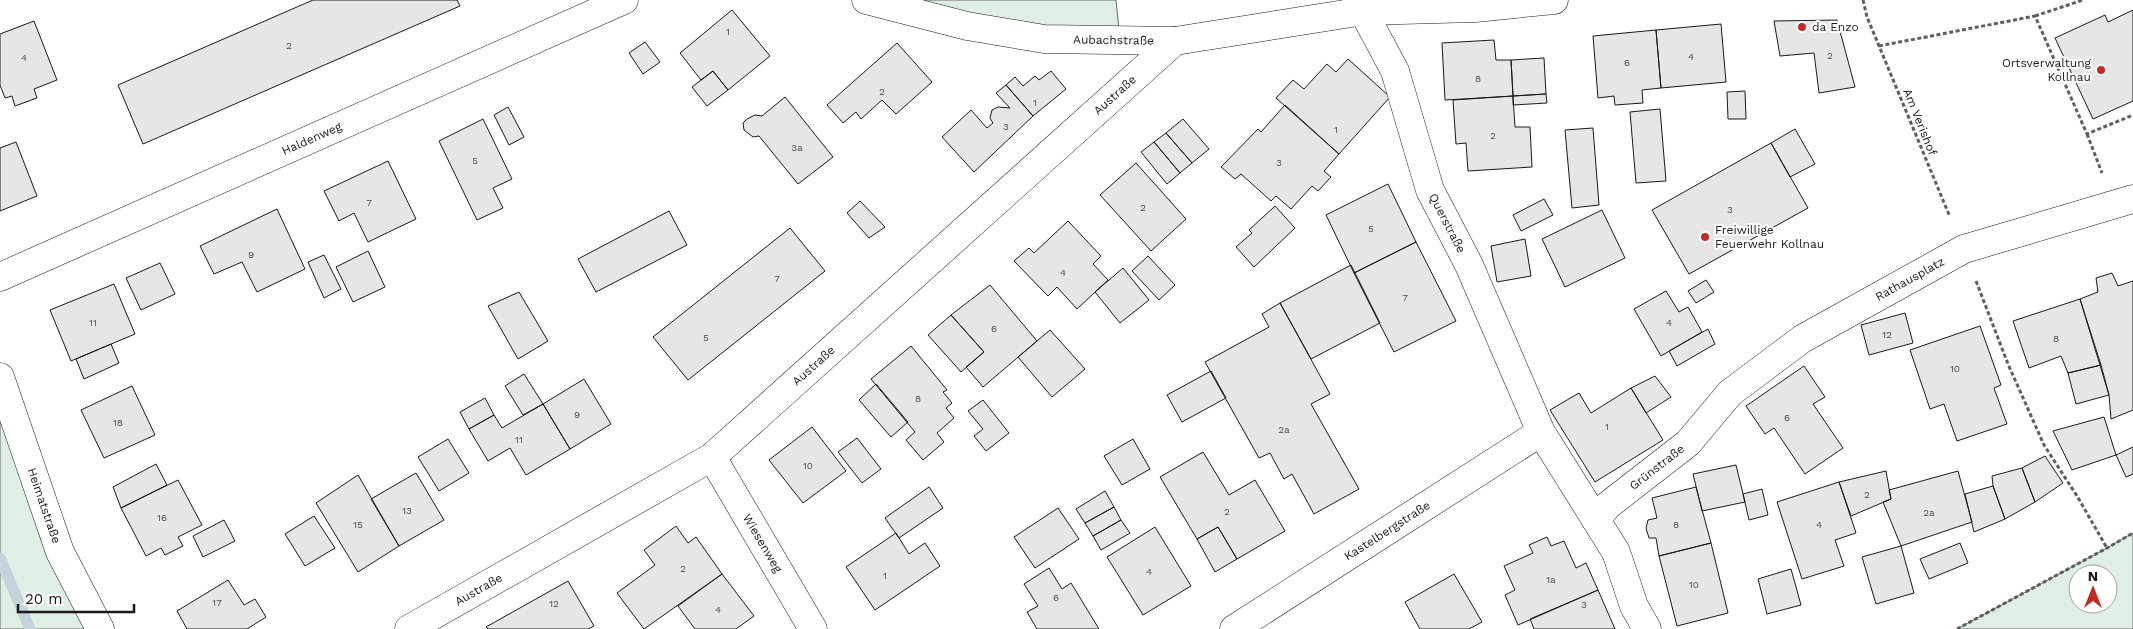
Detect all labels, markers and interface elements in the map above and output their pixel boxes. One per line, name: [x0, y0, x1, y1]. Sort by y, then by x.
place label: da Enzo: [1812, 20, 1859, 34]
marker: da Enzo: [1796, 21, 1808, 33]
house number: 1: [726, 26, 730, 37]
street label: Aubachstraße: [1073, 32, 1154, 48]
house number: 2: [286, 40, 292, 51]
house number: 2: [1827, 50, 1833, 61]
house number: 4: [1688, 51, 1694, 62]
house number: 4: [21, 52, 27, 63]
place label: Ortsverwaltung Kollnau: [2002, 56, 2092, 84]
house number: 6: [1624, 57, 1630, 68]
marker: Ortsverwaltung Kollnau: [2095, 64, 2107, 76]
street label: Austraße: [1091, 72, 1139, 118]
house number: 8: [1475, 73, 1481, 84]
house number: 2: [879, 86, 885, 97]
street label: Am Verishof: [1900, 87, 1940, 158]
house number: 1: [1033, 97, 1037, 108]
street label: Haldenweg: [279, 119, 344, 158]
house number: 3: [1003, 121, 1009, 132]
house number: 1: [1334, 124, 1338, 135]
house number: 2: [1490, 130, 1496, 141]
house number: 3a: [791, 142, 803, 153]
house number: 5: [472, 155, 478, 166]
house number: 3: [1276, 157, 1282, 168]
street label: Querstraße: [1426, 191, 1469, 255]
house number: 7: [366, 197, 372, 208]
house number: 2: [1140, 202, 1146, 213]
house number: 3: [1727, 204, 1733, 215]
house number: 5: [1368, 223, 1374, 234]
place label: Freiwillige Feuerwehr Kollnau: [1715, 223, 1824, 251]
marker: Freiwillige Feuerwehr Kollnau: [1699, 231, 1711, 243]
house number: 9: [248, 249, 254, 260]
street label: Rathausplatz: [1873, 254, 1947, 304]
house number: 4: [1060, 267, 1066, 278]
house number: 7: [774, 273, 780, 284]
house number: 7: [1402, 292, 1408, 303]
house number: 11: [89, 317, 97, 328]
house number: 4: [1666, 317, 1672, 328]
house number: 6: [991, 323, 997, 334]
house number: 12: [1882, 329, 1892, 340]
house number: 5: [703, 332, 709, 343]
house number: 8: [2053, 333, 2059, 344]
street label: Austraße: [789, 343, 838, 388]
house number: 10: [1950, 363, 1960, 374]
house number: 8: [915, 393, 921, 404]
house number: 9: [574, 409, 580, 420]
house number: 6: [1784, 412, 1790, 423]
house number: 18: [113, 417, 123, 428]
house number: 1: [1605, 421, 1609, 432]
house number: 2a: [1278, 424, 1290, 435]
house number: 11: [515, 434, 523, 445]
street label: Grünstraße: [1627, 441, 1687, 493]
house number: 10: [803, 460, 813, 471]
street label: Heimatstraße: [25, 466, 64, 545]
house number: 2: [1864, 489, 1870, 500]
street label: Kastelbergstraße: [1342, 498, 1433, 563]
house number: 13: [402, 505, 412, 516]
house number: 2: [1224, 506, 1230, 517]
house number: 2a: [1923, 507, 1935, 518]
street label: Wiesenweg: [740, 511, 786, 576]
house number: 16: [157, 512, 167, 523]
house number: 15: [353, 519, 363, 530]
house number: 8: [1673, 519, 1679, 530]
house number: 4: [1816, 519, 1822, 530]
house number: 2: [680, 563, 686, 574]
north arrow: [2068, 564, 2118, 614]
house number: 4: [1146, 566, 1152, 577]
text: N: [2088, 568, 2098, 584]
street label: Austraße: [452, 570, 505, 609]
house number: 1: [883, 570, 887, 581]
house number: 1a: [1546, 574, 1556, 585]
house number: 10: [1689, 579, 1699, 590]
scale bar: [18, 582, 134, 614]
text: 20 m: [25, 590, 63, 608]
house number: 6: [1053, 592, 1059, 603]
house number: 17: [212, 597, 222, 608]
house number: 12: [549, 598, 559, 609]
house number: 3: [1581, 599, 1587, 610]
house number: 4: [715, 604, 721, 615]

